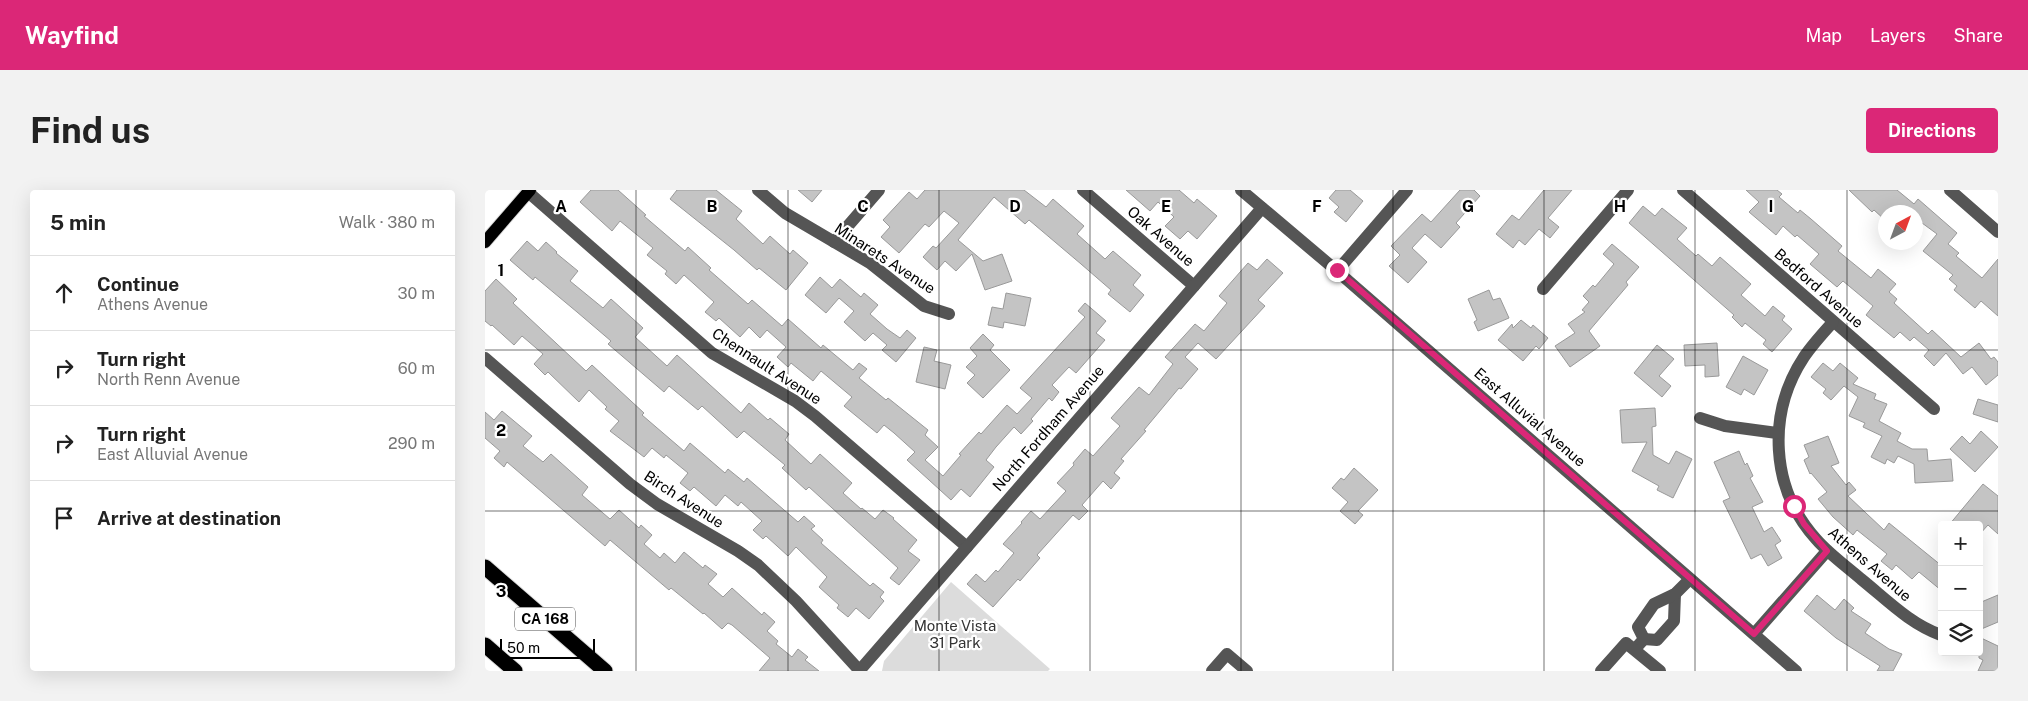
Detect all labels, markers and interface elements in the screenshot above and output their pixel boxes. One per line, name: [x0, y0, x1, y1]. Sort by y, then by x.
text: Wayfind: [25, 21, 119, 49]
text: Map: [1806, 25, 1842, 46]
text: Layers: [1870, 25, 1926, 46]
text: Share: [1954, 25, 2003, 46]
button: Directions: [1866, 108, 1998, 153]
text: Find us: [30, 110, 150, 151]
text: A: [555, 197, 567, 216]
text: B: [707, 197, 718, 216]
text: C: [857, 197, 869, 216]
text: D: [1009, 197, 1021, 216]
text: E: [1161, 197, 1171, 216]
text: F: [1312, 197, 1322, 216]
text: G: [1462, 197, 1474, 216]
text: H: [1614, 197, 1626, 216]
text: I: [1769, 197, 1773, 216]
street label: Oak Avenue: [1124, 202, 1198, 270]
north arrow: [1878, 205, 1923, 250]
text: 5 min: [50, 210, 106, 235]
text: Walk · 380 m: [339, 213, 435, 232]
street label: Minarets Avenue: [832, 219, 938, 297]
street label: Bedford Avenue: [1771, 245, 1867, 331]
route end: [1326, 259, 1349, 282]
text: 1: [498, 261, 504, 280]
text: Continue: [97, 273, 179, 295]
icon: ahead: [50, 279, 78, 307]
text: 30 m: [398, 284, 435, 303]
text: Athens Avenue: [97, 295, 208, 314]
street label: Chennault Avenue: [709, 324, 825, 408]
text: Turn right: [97, 348, 186, 370]
icon: right: [50, 354, 78, 382]
text: 60 m: [398, 359, 435, 378]
street label: North Fordham Avenue: [989, 362, 1107, 494]
street label: East Alluvial Avenue: [1471, 364, 1589, 470]
text: North Renn Avenue: [97, 370, 240, 389]
text: 2: [496, 421, 506, 440]
text: Turn right: [97, 423, 186, 445]
icon: right: [50, 429, 78, 457]
text: 290 m: [388, 434, 435, 453]
text: East Alluvial Avenue: [97, 445, 248, 464]
street label: Birch Avenue: [641, 467, 727, 531]
route start: [1783, 495, 1806, 518]
icon: arrive: [50, 504, 78, 532]
text: Arrive at destination: [97, 507, 281, 529]
map controls: [1938, 521, 1983, 656]
button: +: [1938, 521, 1983, 566]
street label: Athens Avenue: [1825, 523, 1915, 605]
button: −: [1938, 566, 1983, 611]
text: 3: [496, 582, 506, 601]
road number: CA 168: [515, 608, 575, 630]
button: layers: [1938, 611, 1983, 656]
park label: Monte Vista 31 Park: [914, 617, 996, 651]
scale bar: [500, 636, 595, 659]
text: 50 m: [507, 640, 540, 656]

